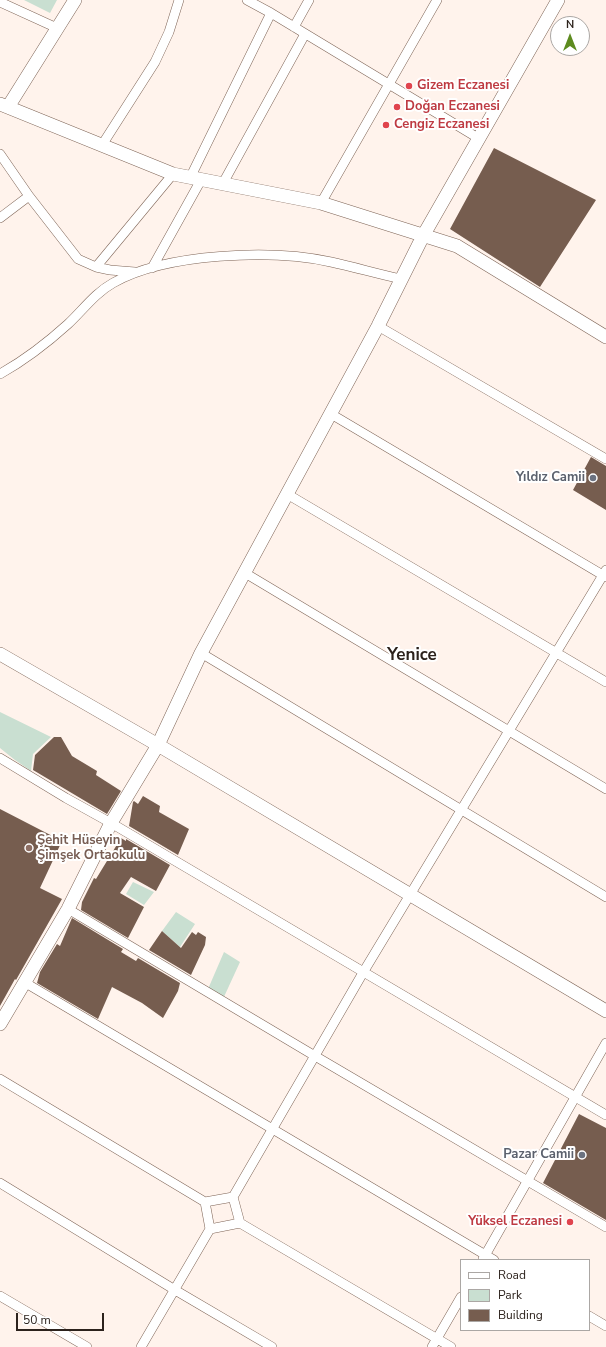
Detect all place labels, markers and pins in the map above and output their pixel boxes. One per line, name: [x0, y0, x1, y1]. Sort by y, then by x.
place label: Gizem Eczanesi: [417, 78, 509, 94]
marker: Gizem Eczanesi: [404, 81, 414, 91]
place label: Doğan Eczanesi: [405, 99, 500, 115]
marker: Doğan Eczanesi: [392, 102, 402, 112]
place label: Cengiz Eczanesi: [394, 117, 489, 133]
marker: Cengiz Eczanesi: [381, 120, 391, 130]
place label: Yıldız Camii: [516, 470, 585, 486]
marker: Yıldız Camii: [588, 473, 598, 483]
place label: Şehit Hüseyin Şimşek Ortaokulu: [37, 833, 145, 864]
marker: Şehit Hüseyin Şimşek Ortaokulu: [24, 843, 34, 853]
place label: Pazar Camii: [503, 1147, 574, 1163]
marker: Pazar Camii: [577, 1150, 587, 1160]
place label: Yüksel Eczanesi: [468, 1214, 562, 1230]
marker: Yüksel Eczanesi: [565, 1217, 575, 1227]

